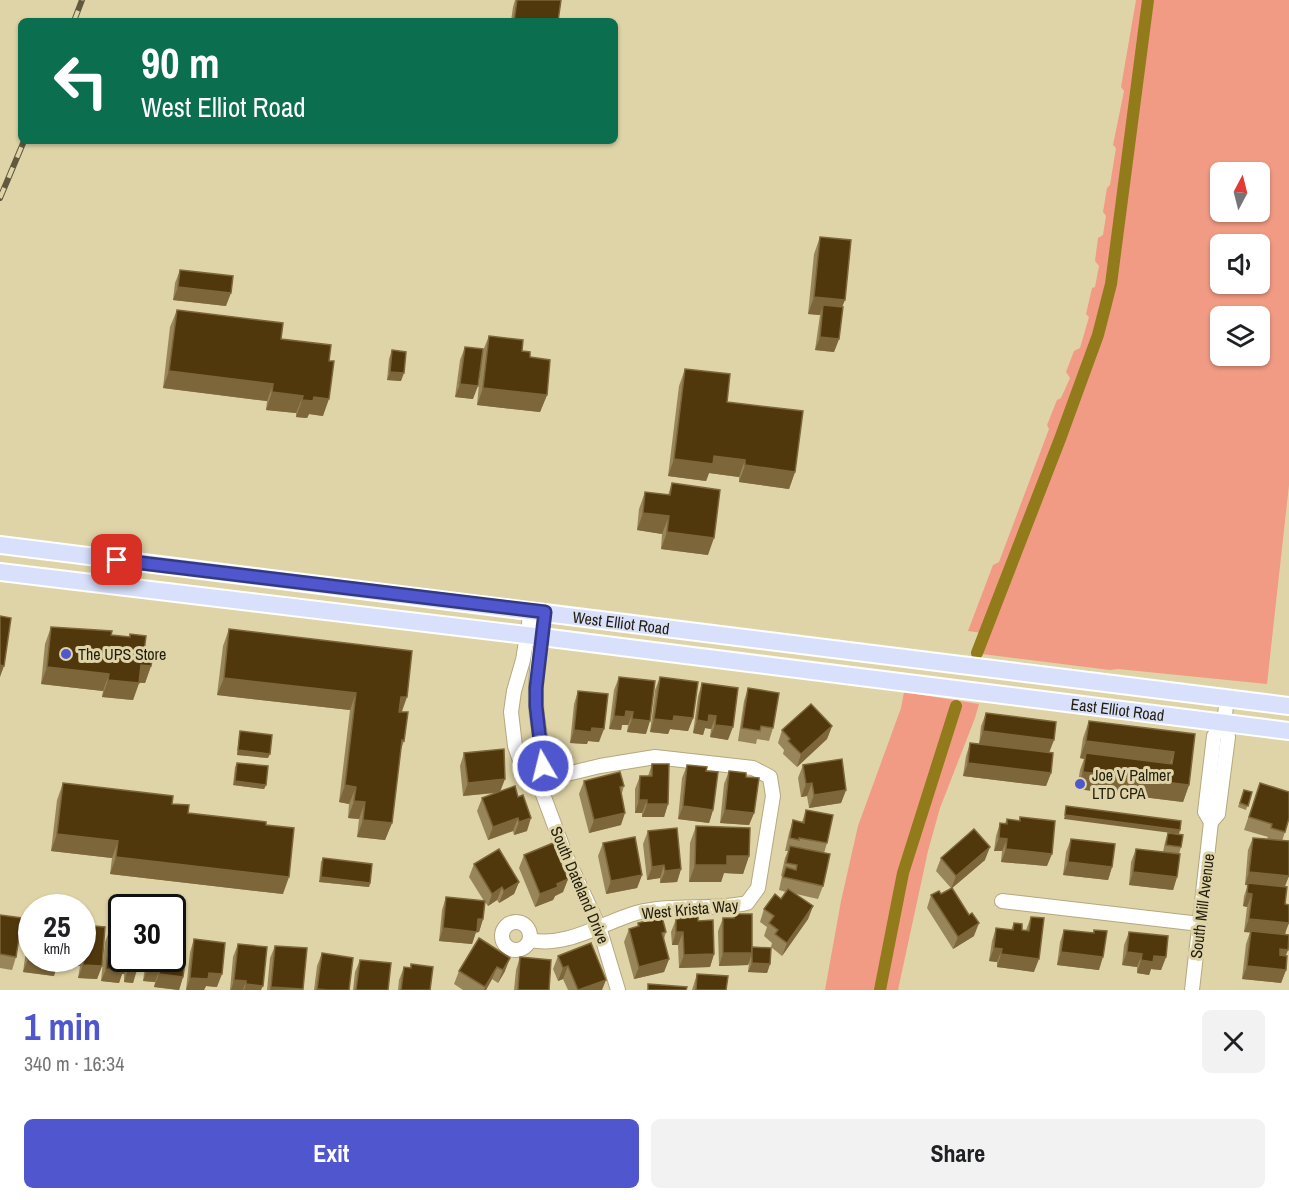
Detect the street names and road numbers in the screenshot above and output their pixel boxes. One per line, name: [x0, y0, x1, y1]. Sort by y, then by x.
street label: West Elliot Road: [571, 606, 671, 640]
street label: East Elliot Road: [1069, 693, 1166, 726]
street label: South Dateland Drive: [545, 823, 615, 947]
street label: South Mill Avenue: [1185, 852, 1219, 960]
street label: West Krista Way: [641, 894, 740, 924]

